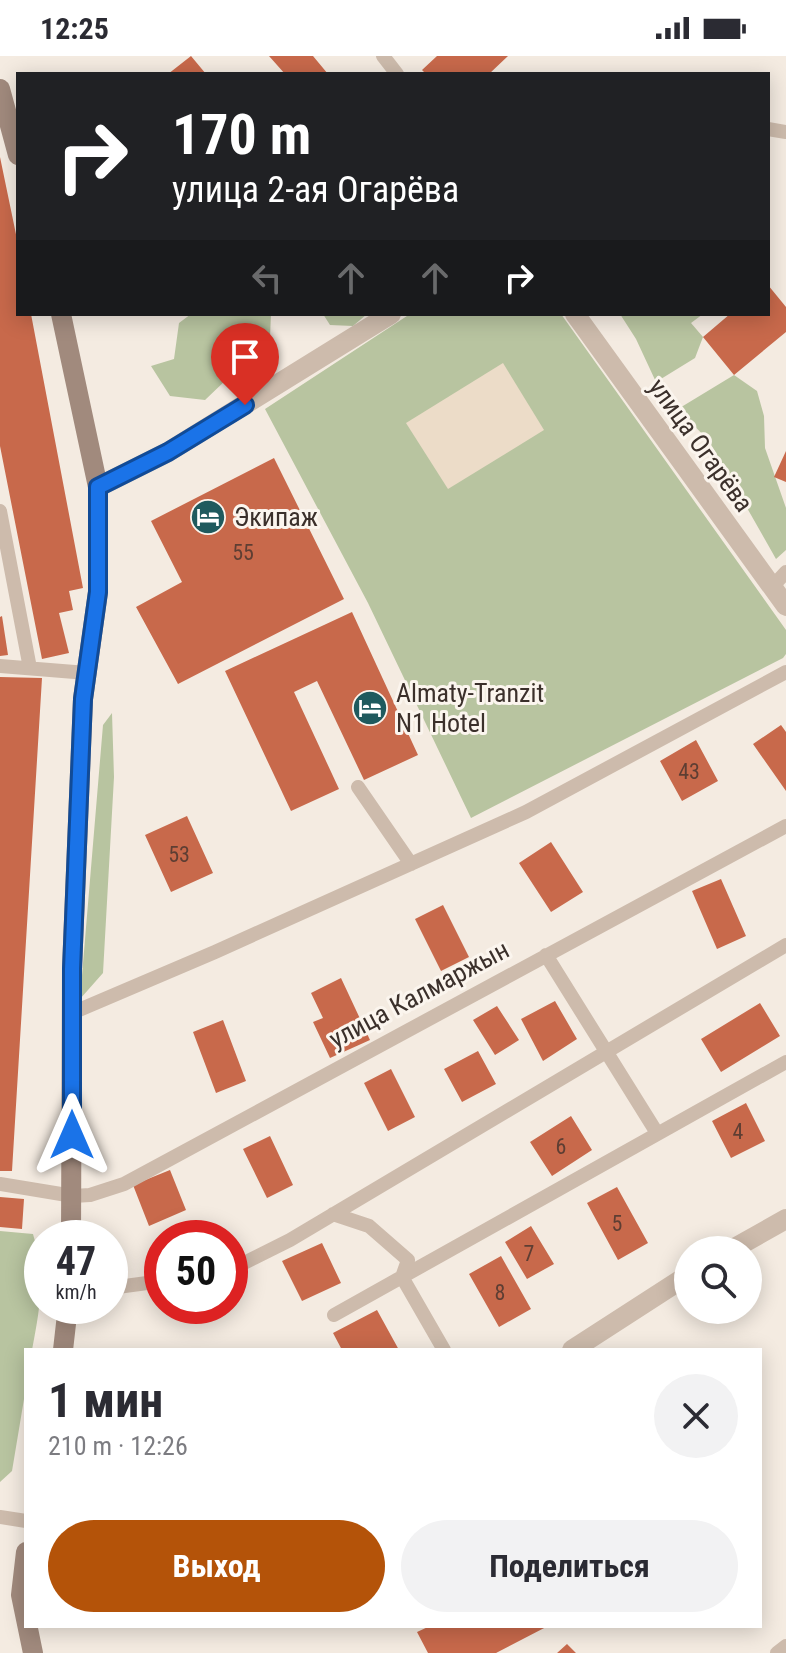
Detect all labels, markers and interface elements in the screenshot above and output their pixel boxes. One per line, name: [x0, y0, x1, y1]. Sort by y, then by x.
text: 12:25: [40, 11, 109, 46]
text: 170 m: [172, 102, 311, 168]
icon: right: [40, 104, 144, 208]
text: улица 2-ая Огарёва: [172, 169, 459, 211]
icon: left: [245, 256, 289, 300]
icon: ahead: [329, 256, 373, 300]
icon: ahead: [413, 256, 457, 300]
icon: right: [497, 256, 541, 300]
pin: [211, 323, 279, 405]
icon: arrive: [223, 335, 267, 379]
street label: улица Огарёва: [643, 373, 759, 517]
hotel icon: Экипаж: [189, 498, 227, 536]
place label: Экипаж: [234, 502, 318, 532]
house number: 55: [232, 540, 254, 565]
place label: Almaty-Tranzit N1 Hotel: [396, 678, 544, 738]
hotel icon: Almaty-Tranzit N1 Hotel: [351, 689, 389, 727]
house number: 43: [678, 759, 700, 784]
house number: 53: [168, 842, 190, 867]
street label: улица Калмаржын: [324, 934, 514, 1054]
position arrow: [30, 1093, 114, 1177]
house number: 4: [733, 1119, 744, 1144]
house number: 6: [556, 1134, 566, 1159]
house number: 5: [612, 1211, 622, 1236]
speed limit sign: 50: [144, 1220, 248, 1324]
map controls: [674, 1236, 762, 1324]
button: search: [674, 1236, 762, 1324]
text: 47: [56, 1238, 96, 1285]
house number: 7: [524, 1241, 534, 1266]
text: km/h: [55, 1280, 97, 1304]
house number: 8: [495, 1280, 505, 1305]
text: 1 мин: [48, 1372, 163, 1429]
button: close: [654, 1374, 738, 1458]
text: 210 m · 12:26: [48, 1431, 188, 1461]
button: Выход: [48, 1520, 385, 1612]
button: Поделиться: [401, 1520, 738, 1612]

